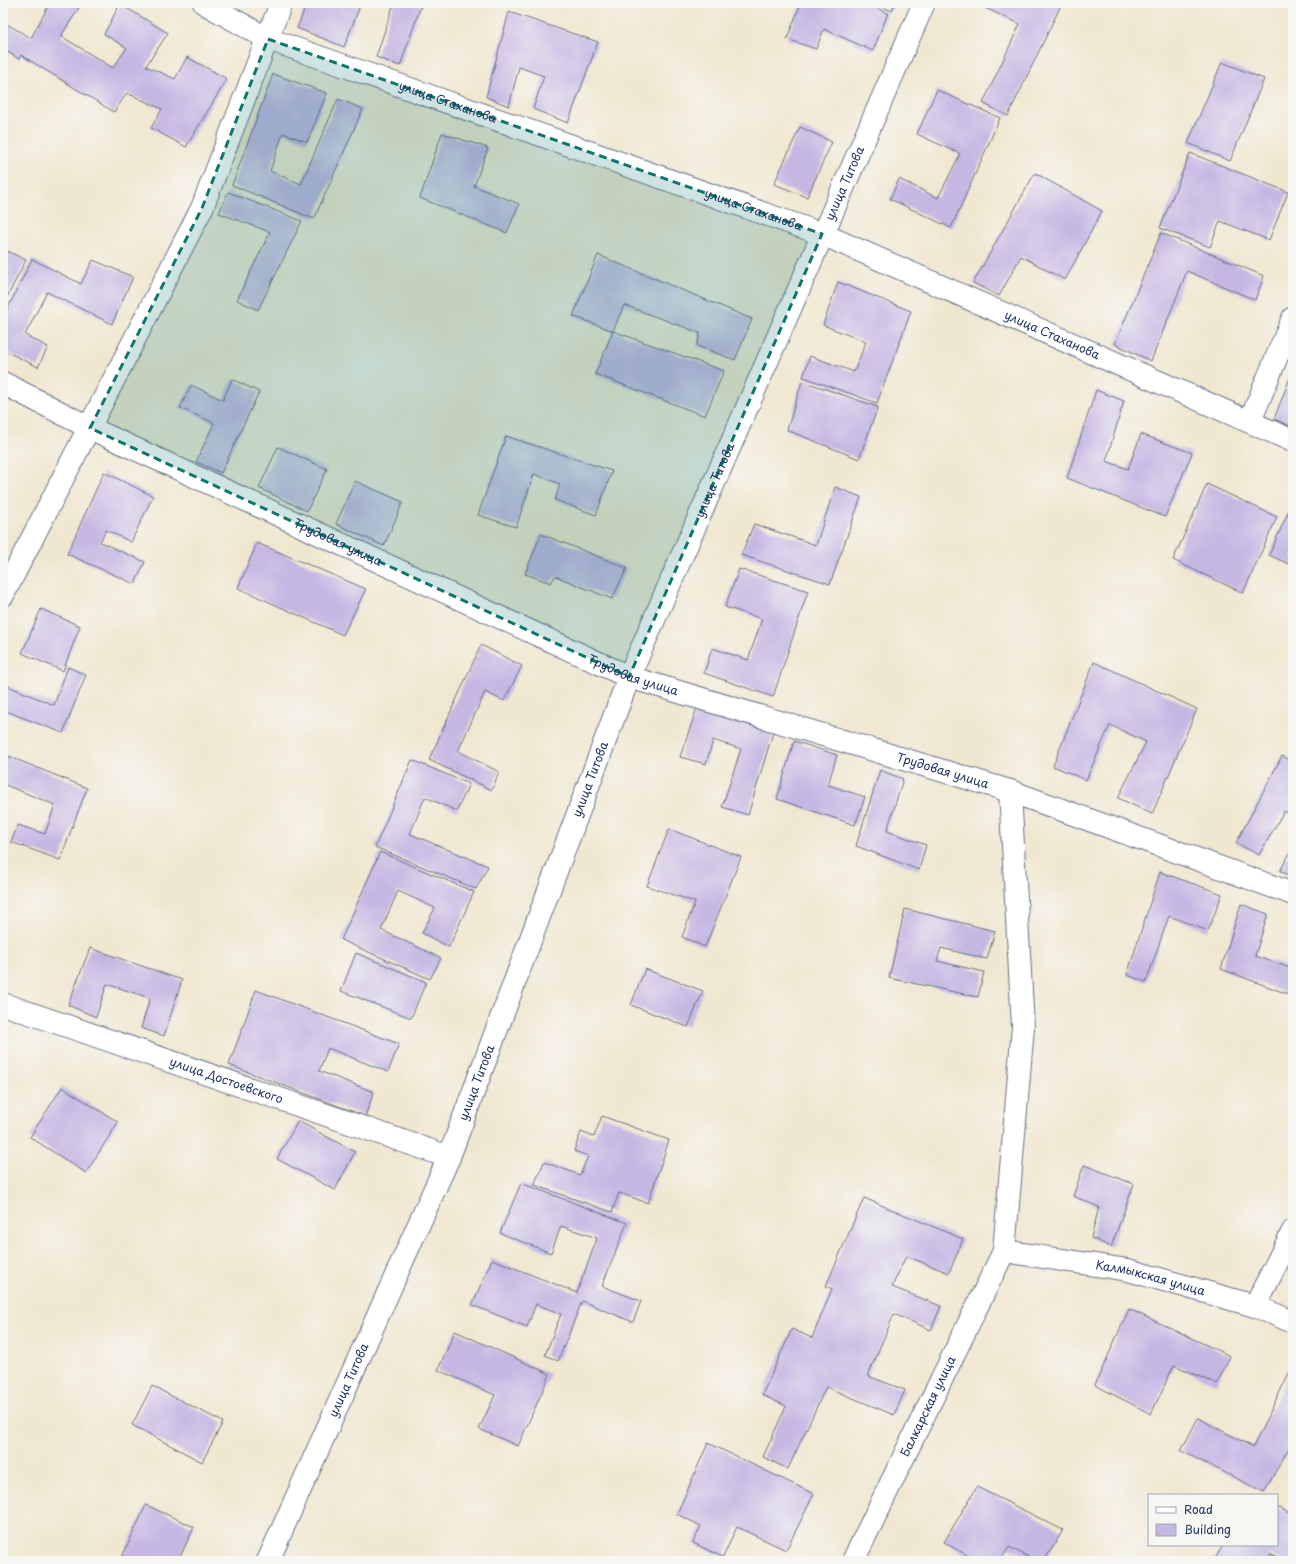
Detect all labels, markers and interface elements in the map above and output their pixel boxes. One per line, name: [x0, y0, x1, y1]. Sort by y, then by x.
street label: улица Стаханова: [397, 76, 500, 127]
street label: улица Титова: [820, 143, 868, 223]
street label: улица Стаханова: [702, 183, 806, 235]
street label: улица Стаханова: [1002, 305, 1103, 363]
street label: улица Титова: [690, 439, 739, 520]
street label: Трудовая улица: [291, 513, 386, 570]
street label: Трудовая улица: [585, 649, 681, 699]
street label: улица Титова: [567, 738, 612, 819]
street label: Трудовая улица: [895, 748, 992, 792]
street label: улица Титова: [454, 1041, 498, 1123]
street label: улица Достоевского: [167, 1052, 286, 1107]
street label: Калмыкская улица: [1094, 1255, 1208, 1300]
street label: улица Титова: [324, 1339, 373, 1420]
street label: Балкарская улица: [895, 1352, 960, 1459]
legend: [1148, 1494, 1278, 1546]
text: Road: [1184, 1500, 1213, 1518]
text: Building: [1184, 1520, 1231, 1538]

